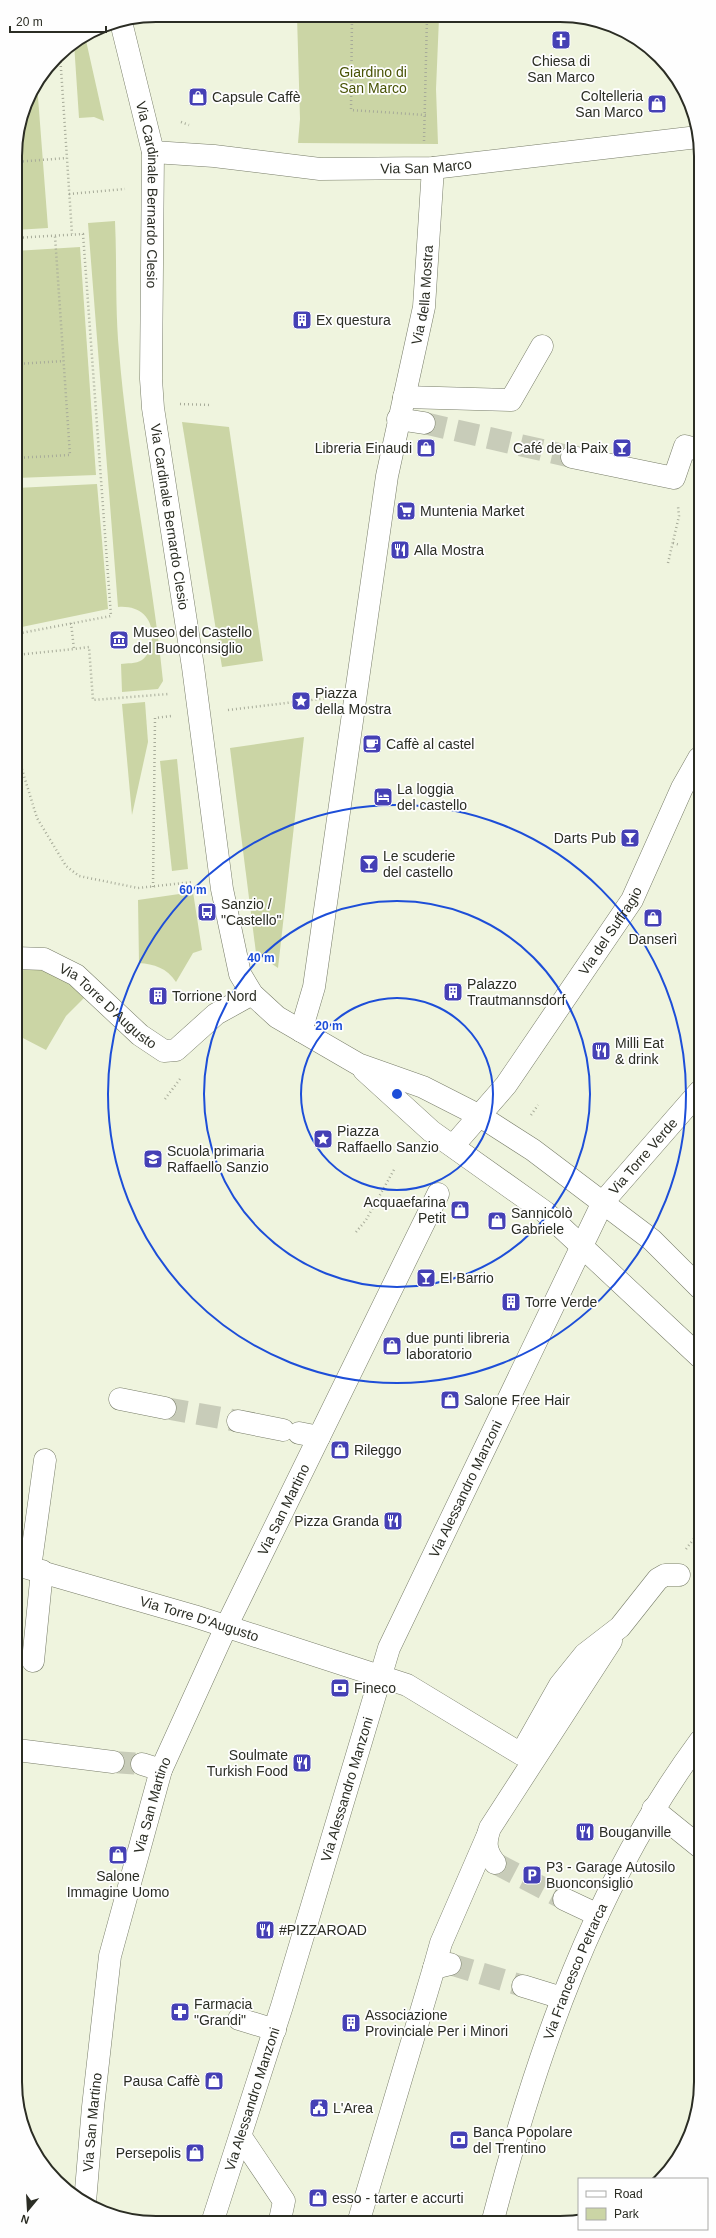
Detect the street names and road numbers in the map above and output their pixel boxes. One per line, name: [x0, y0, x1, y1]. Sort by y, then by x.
street label: Via Cardinale Bernardo Clesio: [133, 100, 161, 289]
street label: Via San Marco: [380, 156, 473, 176]
street label: Via della Mostra: [408, 244, 436, 346]
street label: Via Cardinale Bernardo Clesio: [148, 422, 192, 611]
street label: Via del Suffragio: [575, 884, 645, 978]
street label: Via Torre D'Augusto: [57, 960, 160, 1052]
street label: Via Torre Verde: [605, 1115, 681, 1198]
street label: Via Alessandro Manzoni: [426, 1418, 505, 1560]
street label: Via San Martino: [254, 1461, 313, 1558]
street label: Via Torre D'Augusto: [138, 1593, 261, 1645]
street label: Via Alessandro Manzoni: [318, 1715, 376, 1864]
street label: Via San Martino: [131, 1754, 174, 1855]
street label: Via Francesco Petrarca: [540, 1900, 610, 2042]
street label: Via Alessandro Manzoni: [221, 2025, 283, 2173]
street label: Via San Martino: [80, 2072, 105, 2173]

